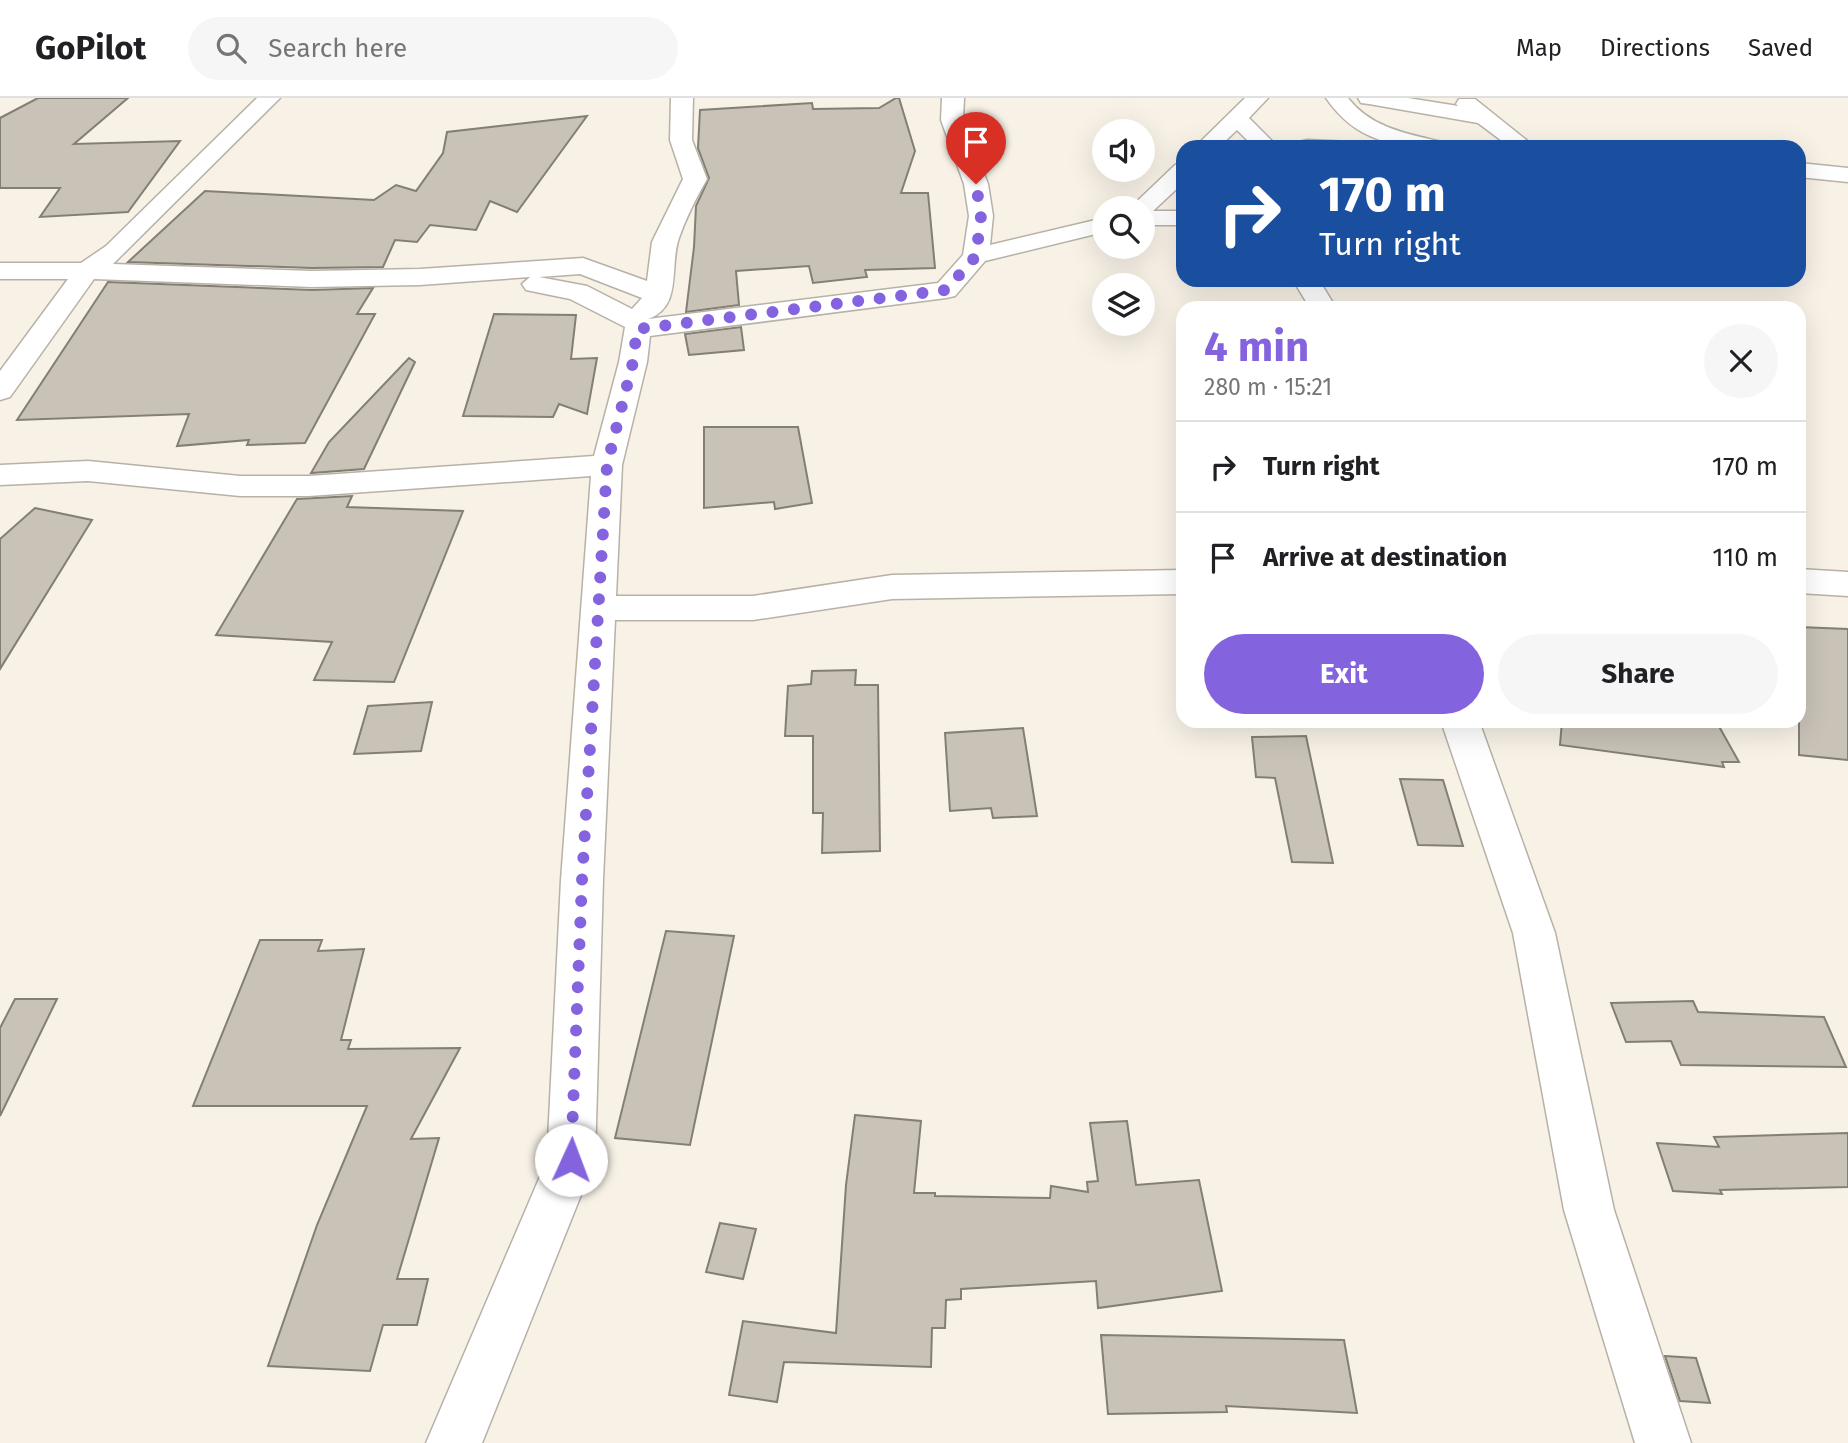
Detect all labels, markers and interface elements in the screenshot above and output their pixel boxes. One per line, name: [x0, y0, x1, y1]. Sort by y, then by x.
search box: [188, 17, 678, 80]
text: GoPilot: [35, 28, 146, 68]
icon: search: [212, 29, 250, 67]
text: Search here: [268, 33, 407, 64]
text: Map: [1516, 34, 1562, 62]
text: Directions: [1600, 34, 1710, 62]
text: Saved: [1748, 34, 1813, 62]
pin: [946, 112, 1006, 184]
map controls: [1092, 119, 1155, 336]
button: sound: [1092, 119, 1155, 182]
icon: arrive: [957, 123, 995, 161]
text: 170 m: [1319, 165, 1446, 224]
icon: right: [1204, 168, 1295, 259]
button: search: [1092, 196, 1155, 259]
text: Turn right: [1319, 225, 1461, 263]
button: layers: [1092, 273, 1155, 336]
text: 4 min: [1204, 322, 1309, 372]
button: close: [1704, 324, 1778, 398]
text: 280 m · 15:21: [1204, 373, 1332, 401]
icon: right: [1204, 448, 1242, 486]
text: Turn right: [1263, 451, 1380, 482]
text: 170 m: [1712, 451, 1778, 482]
icon: arrive: [1204, 539, 1242, 577]
text: Arrive at destination: [1263, 542, 1507, 573]
text: 110 m: [1712, 542, 1778, 573]
button: Exit: [1204, 634, 1484, 714]
button: Share: [1498, 634, 1778, 714]
position arrow: [534, 1123, 608, 1197]

